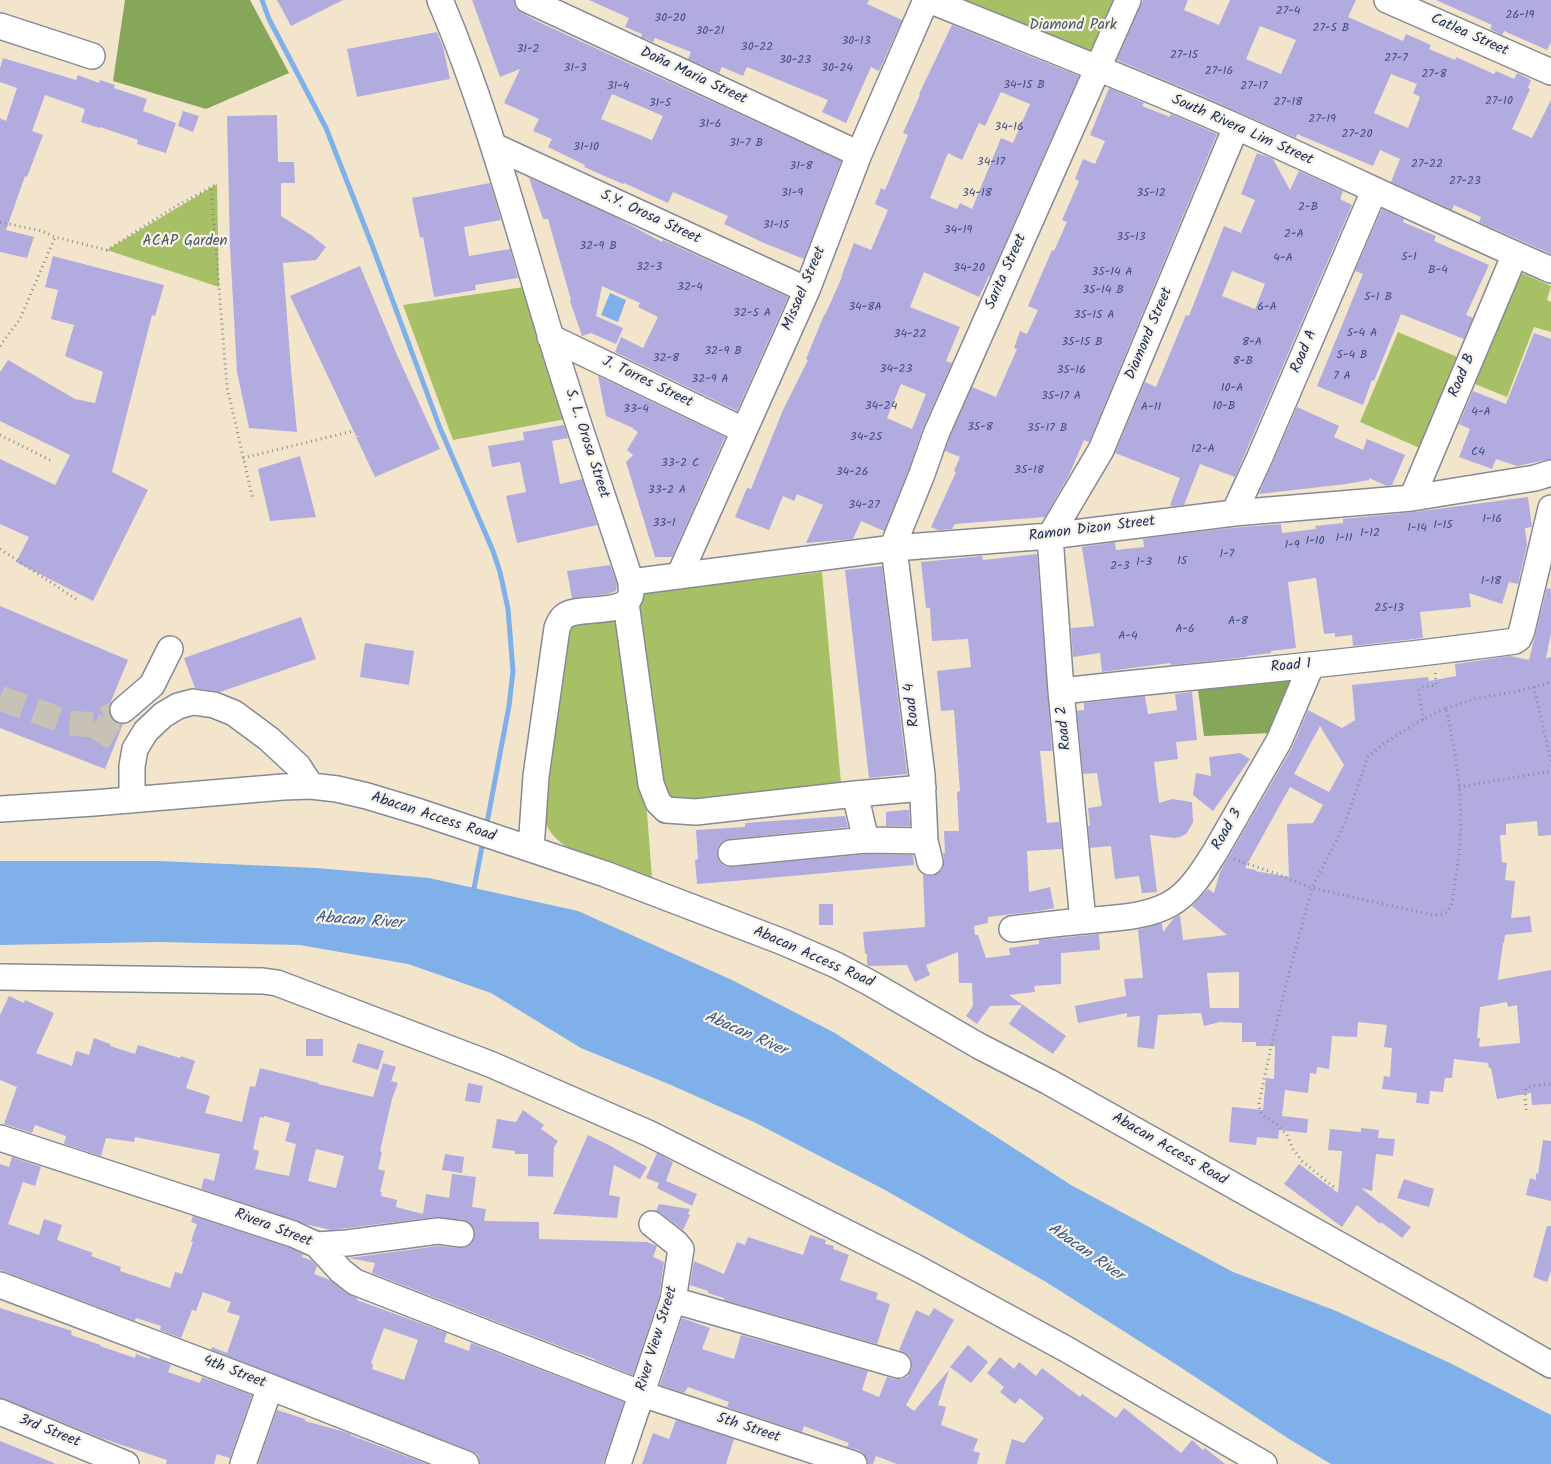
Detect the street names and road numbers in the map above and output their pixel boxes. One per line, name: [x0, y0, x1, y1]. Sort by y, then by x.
street label: Catlea Street: [1427, 11, 1511, 61]
street label: Doña Maria Street: [637, 44, 749, 110]
street label: South Rivera Lim Street: [1168, 92, 1316, 170]
street label: S.Y. Orosa Street: [597, 187, 703, 249]
street label: Sarita Street: [982, 232, 1032, 312]
street label: Missael Street: [779, 244, 831, 334]
street label: Diamond Street: [1122, 285, 1178, 383]
street label: Road A: [1288, 328, 1322, 376]
street label: Road B: [1446, 351, 1480, 401]
street label: J. Torres Street: [599, 353, 695, 413]
street label: S. L. Orosa Street: [560, 387, 612, 501]
street label: Ramon Dizon Street: [1028, 513, 1156, 547]
street label: Road 1: [1270, 656, 1312, 678]
street label: Road 4: [901, 682, 925, 728]
street label: Road 2: [1054, 705, 1076, 751]
street label: Abacan Access Road: [368, 789, 498, 847]
street label: Road 3: [1209, 806, 1247, 854]
street label: Abacan Access Road: [750, 923, 876, 993]
street label: Abacan Access Road: [1108, 1110, 1230, 1190]
street label: Rivera Street: [232, 1206, 314, 1252]
street label: River View Street: [633, 1284, 683, 1394]
street label: 4th Street: [200, 1353, 268, 1393]
street label: 5th Street: [714, 1410, 782, 1448]
street label: 3rd Street: [15, 1411, 83, 1453]

